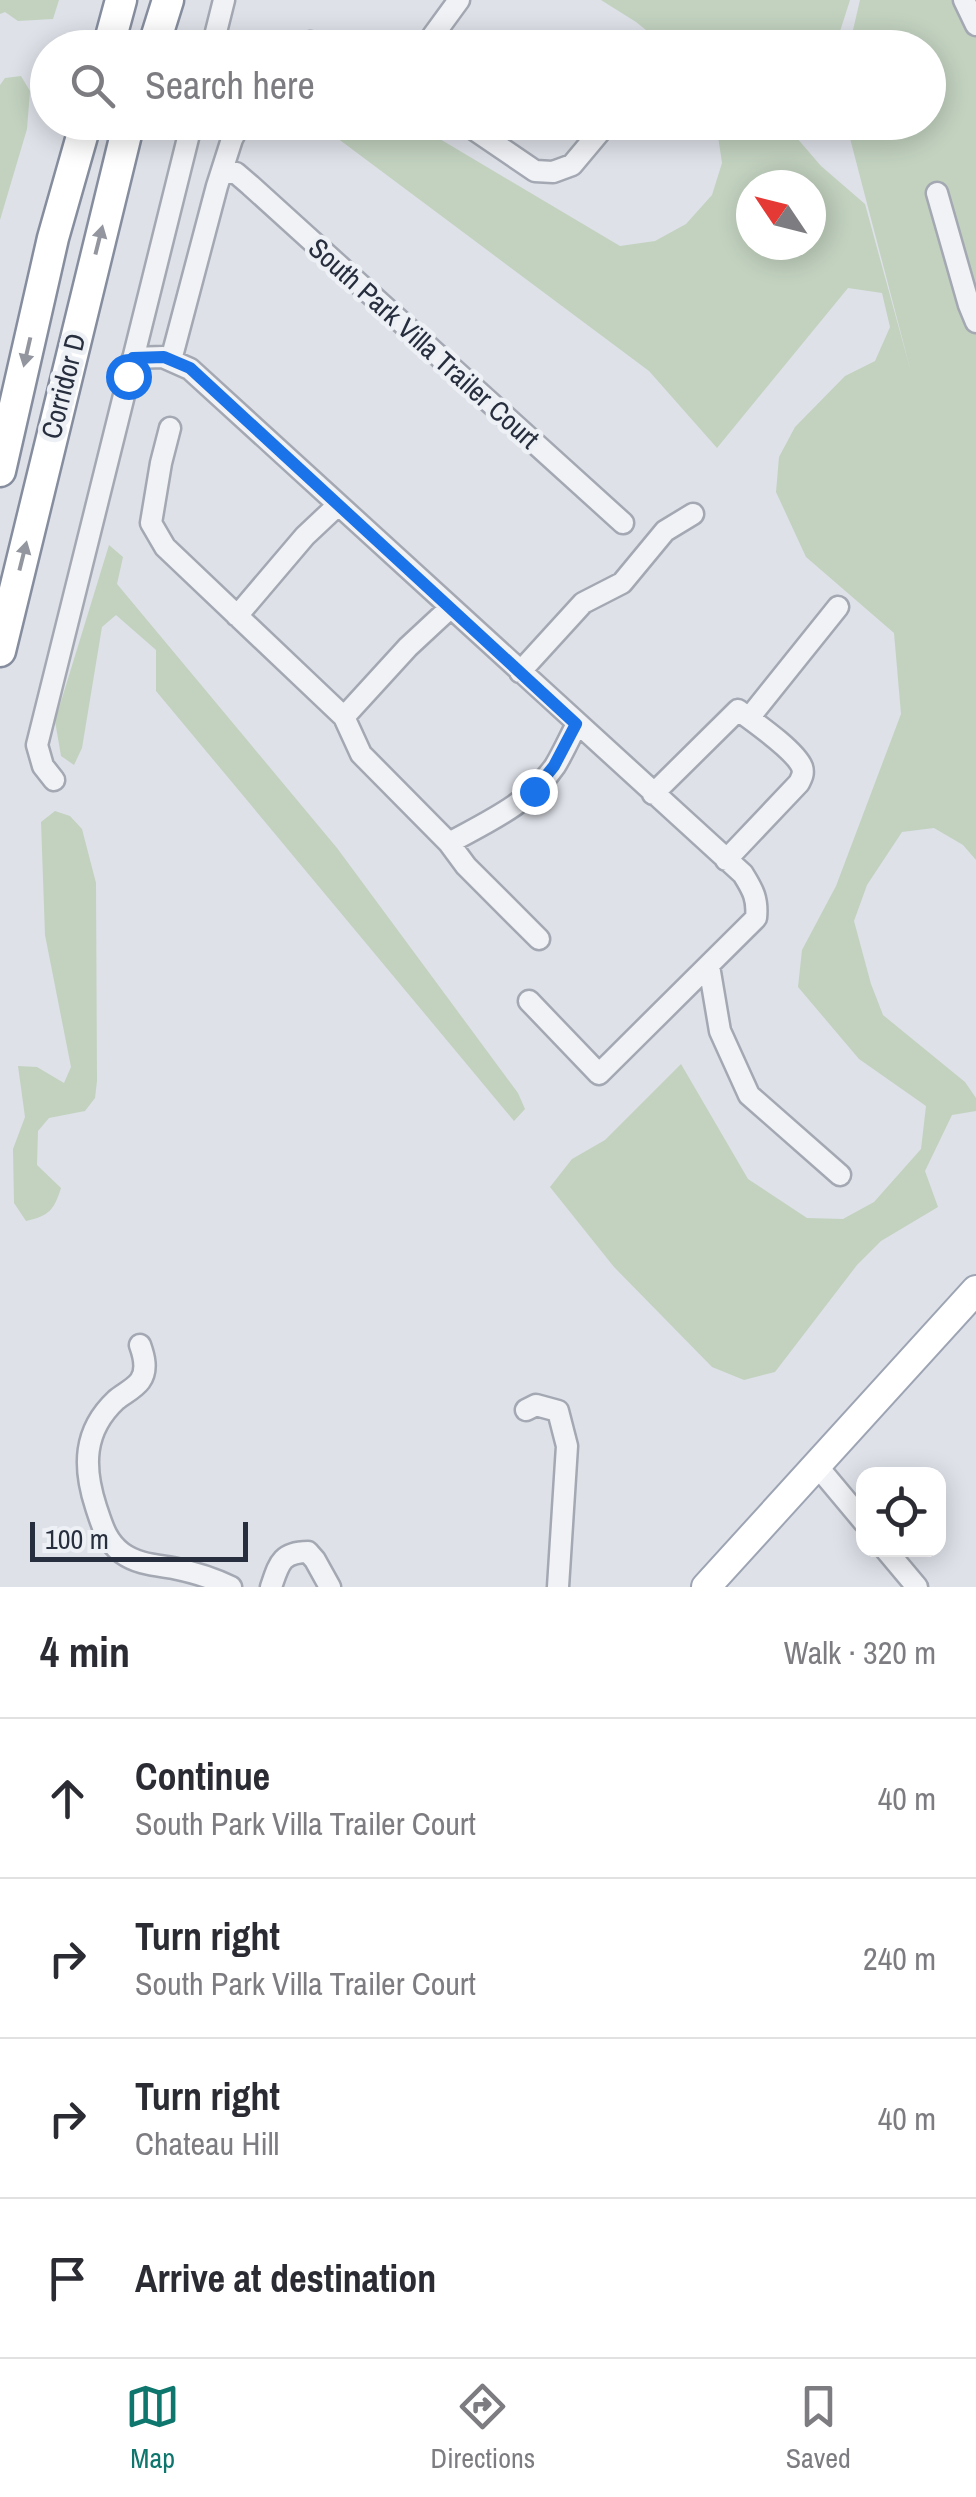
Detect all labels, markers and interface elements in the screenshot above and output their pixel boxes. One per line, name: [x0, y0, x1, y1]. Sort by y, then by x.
search box: [30, 30, 946, 140]
icon: search: [65, 58, 120, 113]
text: Search here: [145, 60, 315, 111]
north arrow: [736, 170, 826, 260]
one-way arrow: [92, 224, 107, 255]
street label: South Park Villa Trailer Court: [300, 229, 548, 457]
street label: Corridor D: [32, 329, 94, 443]
one-way arrow: [19, 337, 34, 368]
route start: [106, 354, 152, 400]
one-way arrow: [15, 540, 31, 571]
route end: [512, 769, 558, 815]
map controls: [856, 1467, 946, 1557]
button: locate: [856, 1467, 946, 1557]
scale bar: [30, 1517, 248, 1562]
text: 100 m: [45, 1520, 109, 1558]
text: 4 min: [40, 1624, 130, 1680]
text: Walk · 320 m: [784, 1631, 936, 1674]
text: Continue: [135, 1751, 270, 1802]
icon: ahead: [40, 1771, 95, 1826]
text: 40 m: [878, 1777, 936, 1820]
text: South Park Villa Trailer Court: [135, 1802, 476, 1845]
text: Turn right: [135, 1911, 280, 1962]
icon: right: [40, 1931, 95, 1986]
text: 240 m: [863, 1937, 936, 1980]
text: South Park Villa Trailer Court: [135, 1962, 476, 2005]
text: Turn right: [135, 2071, 280, 2122]
icon: right: [40, 2091, 95, 2146]
text: 40 m: [878, 2097, 936, 2140]
text: Chateau Hill: [135, 2122, 279, 2165]
icon: arrive: [40, 2251, 95, 2306]
text: Arrive at destination: [135, 2253, 436, 2304]
tab: Map: [125, 2379, 180, 2477]
tab: Directions: [431, 2379, 535, 2477]
tab: Saved: [786, 2379, 851, 2477]

